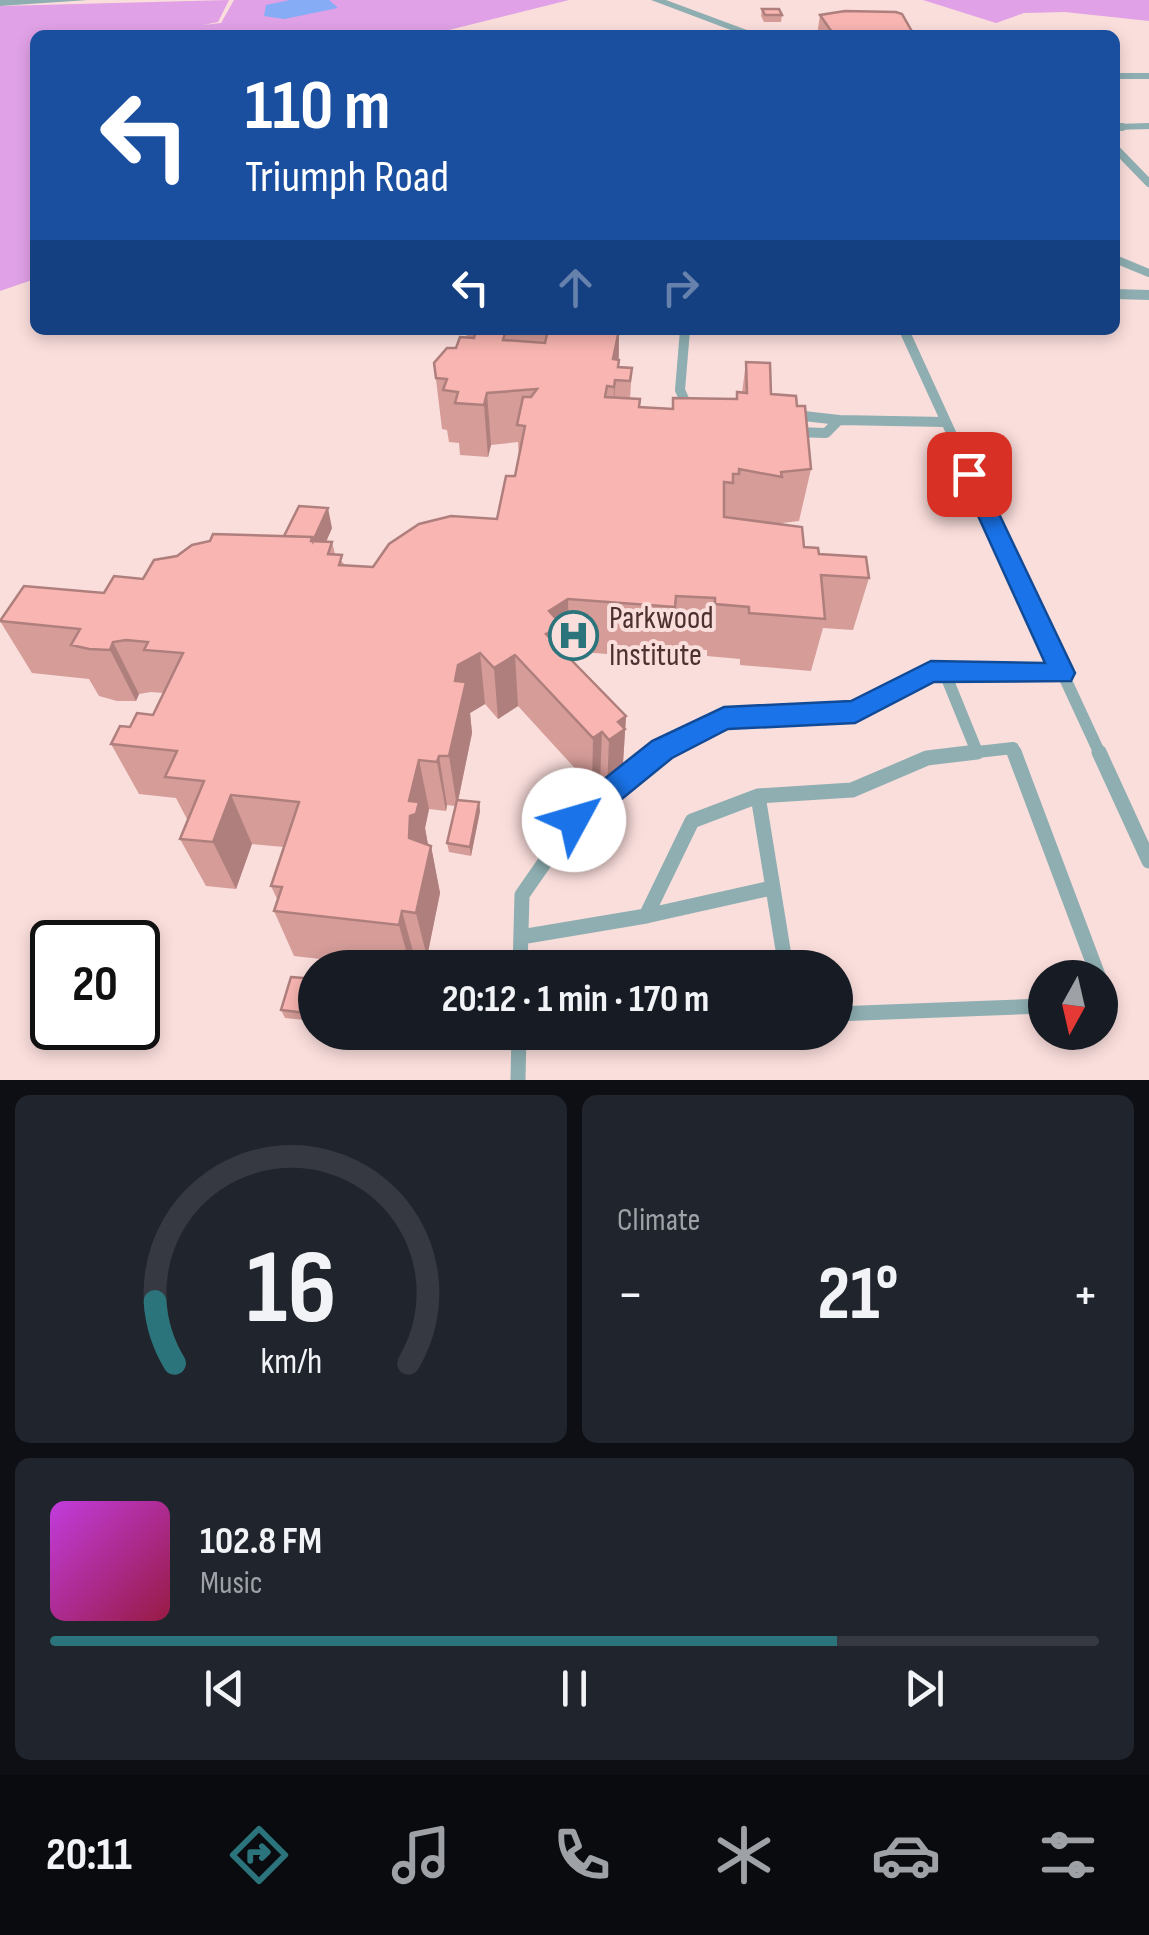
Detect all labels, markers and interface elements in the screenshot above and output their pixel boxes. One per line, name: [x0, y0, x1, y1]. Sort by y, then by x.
text: 110 m: [245, 65, 391, 149]
icon: left: [80, 70, 210, 200]
text: Triumph Road: [245, 150, 449, 205]
icon: left: [443, 260, 498, 315]
icon: ahead: [548, 260, 603, 315]
icon: right: [653, 260, 708, 315]
pin: [927, 432, 1012, 517]
icon: arrive: [942, 447, 997, 502]
place label: Parkwood Institute: [609, 599, 714, 675]
hospital icon: Parkwood Institute: [548, 610, 600, 662]
position arrow: [522, 768, 626, 872]
speed limit sign: 20: [30, 920, 160, 1050]
north arrow: [1028, 960, 1118, 1050]
map controls: [1028, 960, 1118, 1050]
text: 20:12 · 1 min · 170 m: [442, 977, 709, 1022]
text: Climate: [617, 1201, 700, 1240]
text: 16: [246, 1227, 336, 1352]
text: 21°: [817, 1250, 899, 1341]
text: −: [617, 1262, 644, 1329]
text: +: [1072, 1262, 1099, 1329]
text: km/h: [260, 1341, 322, 1384]
text: 102.8 FM: [200, 1519, 322, 1564]
text: Music: [200, 1564, 263, 1603]
icon: previous: [197, 1661, 252, 1716]
icon: pause: [547, 1661, 602, 1716]
icon: next: [897, 1661, 952, 1716]
icon: directions: [224, 1820, 294, 1890]
icon: music: [386, 1820, 456, 1890]
icon: phone: [547, 1820, 617, 1890]
icon: climate: [709, 1820, 779, 1890]
icon: car: [871, 1820, 941, 1890]
icon: filters: [1033, 1820, 1103, 1890]
text: 20:11: [46, 1828, 132, 1883]

